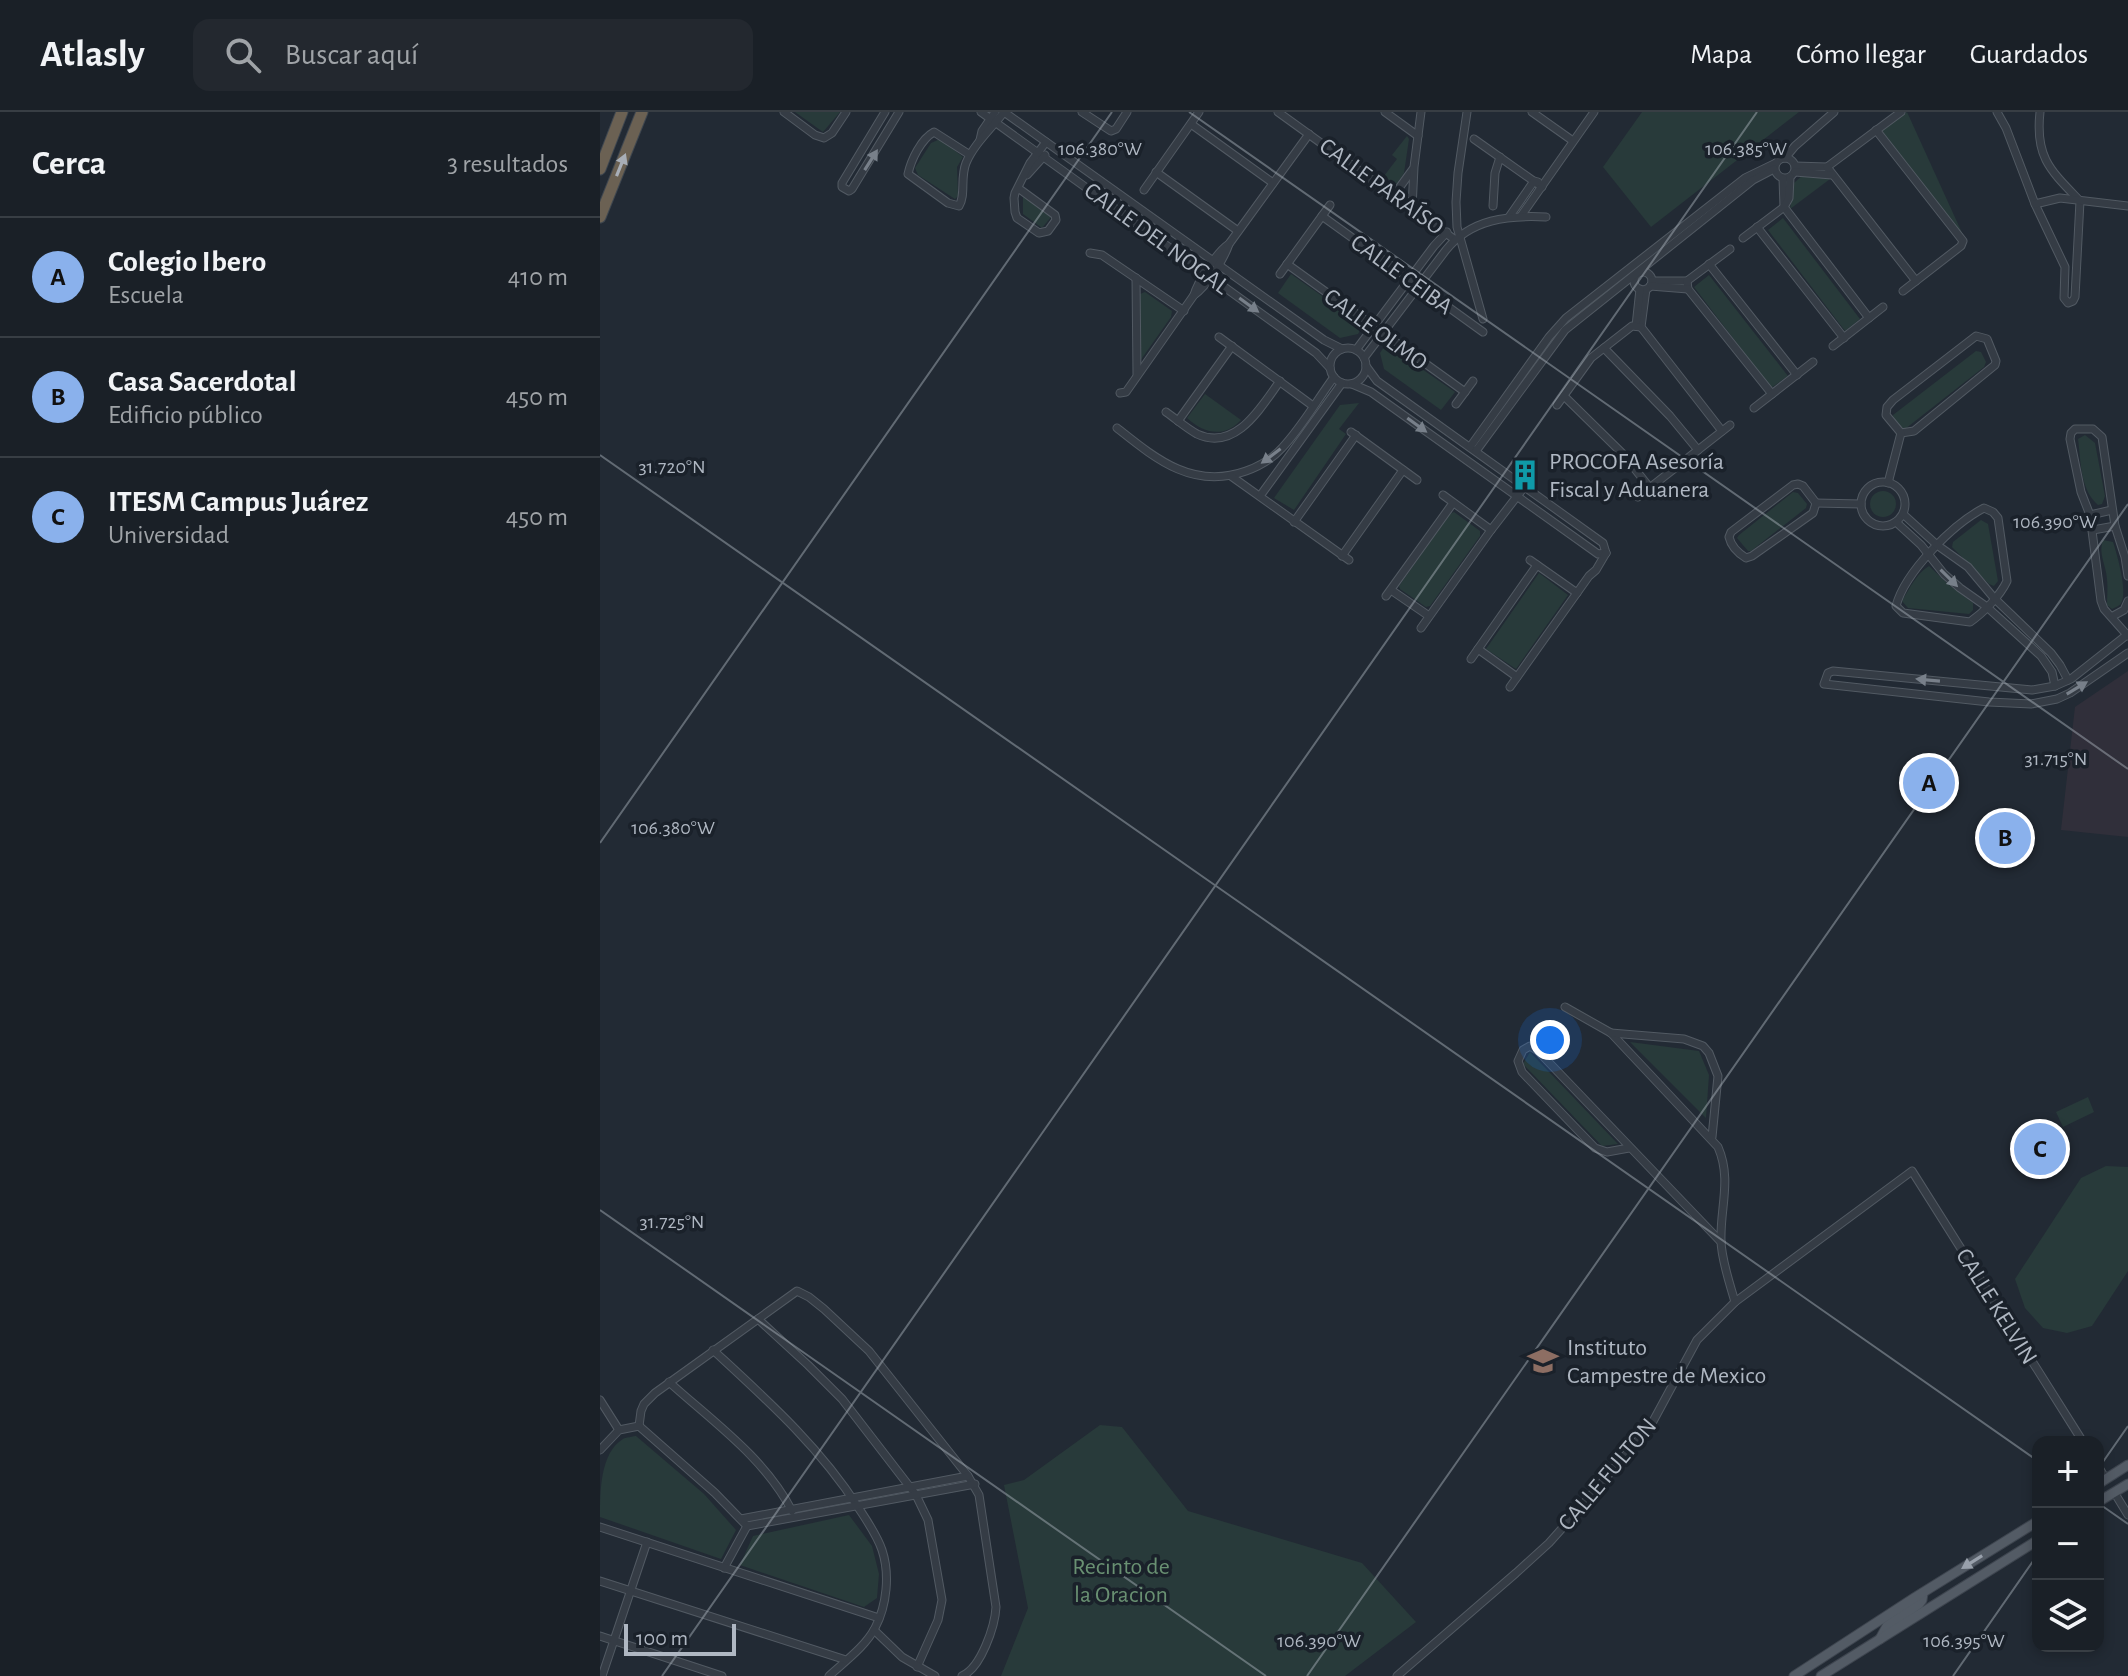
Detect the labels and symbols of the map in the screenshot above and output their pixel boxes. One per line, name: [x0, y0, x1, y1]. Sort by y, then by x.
street label: CALLE PARAÍSO: [1315, 132, 1449, 240]
text: 106.380°W: [1058, 139, 1142, 159]
text: 106.385°W: [1705, 139, 1787, 159]
one-way arrow: [864, 149, 878, 171]
one-way arrow: [615, 153, 628, 177]
street label: CALLE DEL NOGAL: [1080, 178, 1233, 299]
street label: CALLE CEIBA: [1346, 230, 1457, 320]
street label: CALLE OLMO: [1319, 284, 1432, 375]
one-way arrow: [1239, 297, 1260, 312]
one-way arrow: [1407, 417, 1428, 433]
one-way arrow: [1261, 448, 1281, 464]
place label: PROCOFA Asesoría Fiscal y Aduanera: [1549, 450, 1724, 502]
text: 31.720°N: [638, 457, 706, 477]
building icon: PROCOFA Asesoría Fiscal y Aduanera: [1508, 458, 1542, 492]
text: 106.390°W: [2013, 512, 2097, 532]
one-way arrow: [1940, 568, 1958, 587]
one-way arrow: [1915, 673, 1940, 686]
one-way arrow: [2066, 681, 2088, 695]
text: 31.715°N: [2025, 749, 2087, 769]
pin: A: [1903, 753, 1955, 813]
pin: B: [1979, 808, 2031, 868]
text: 106.380°W: [631, 818, 715, 838]
your location: [1530, 1020, 1570, 1060]
pin: C: [2014, 1119, 2066, 1179]
text: 31.725°N: [639, 1212, 705, 1232]
street label: CALLE KELVIN: [1951, 1244, 2041, 1369]
place label: Instituto Campestre de Mexico: [1567, 1336, 1766, 1388]
school or university icon: Instituto Campestre de Mexico: [1526, 1344, 1560, 1378]
street label: CALLE FULTON: [1554, 1414, 1661, 1535]
park label: Recinto de la Oracion: [1072, 1555, 1170, 1607]
one-way arrow: [1961, 1555, 1983, 1569]
scale bar: [624, 1620, 736, 1656]
text: 106.390°W: [1277, 1631, 1361, 1651]
text: 106.395°W: [1923, 1631, 2005, 1651]

